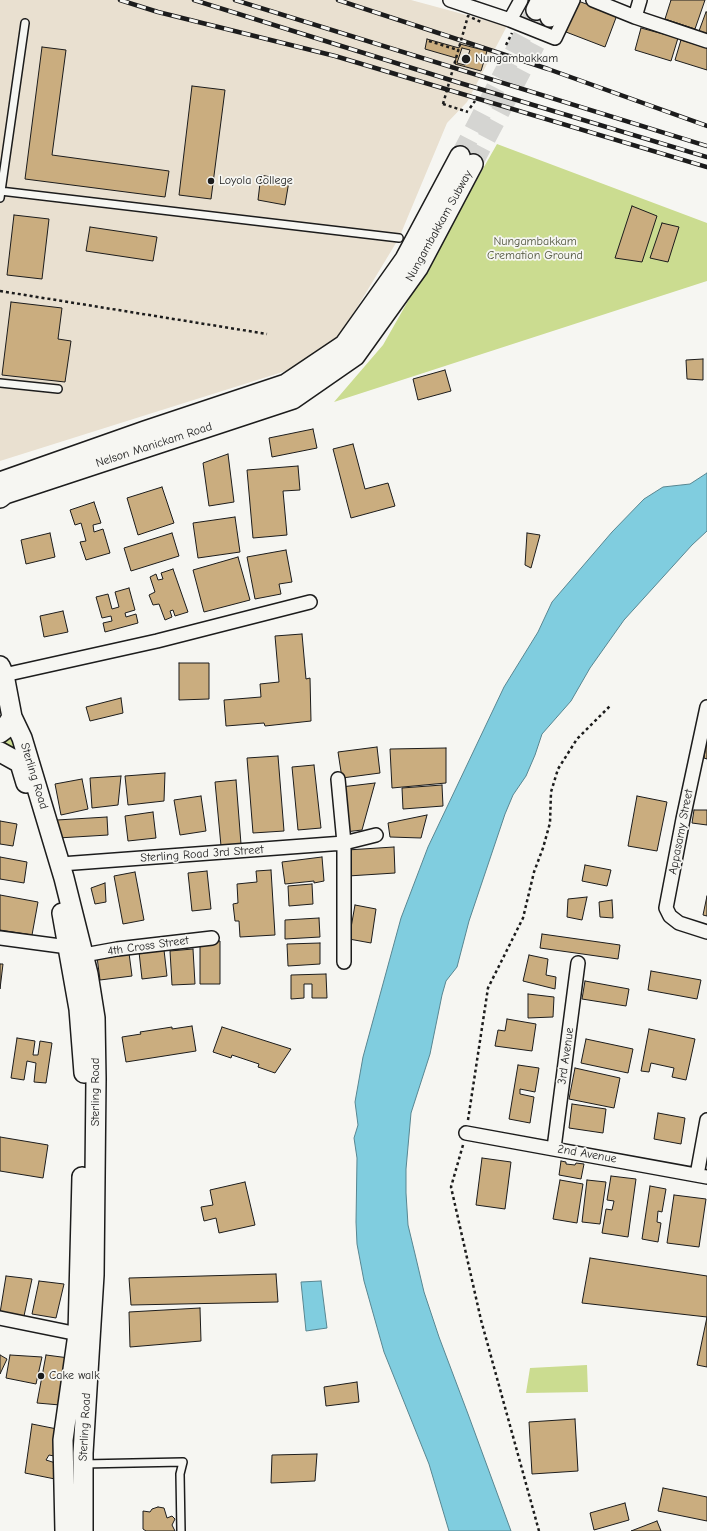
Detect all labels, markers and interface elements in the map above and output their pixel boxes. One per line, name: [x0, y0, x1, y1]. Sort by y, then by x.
place label: Nungambakkam: [475, 52, 558, 66]
marker: Nungambakkam: [460, 53, 472, 65]
street label: Nungambakkam Subway: [402, 168, 476, 284]
place label: Loyola College: [219, 174, 293, 188]
marker: Loyola College: [206, 176, 216, 186]
park label: Nungambakkam Cremation Ground: [487, 235, 583, 263]
street label: Nelson Manickam Road: [94, 419, 214, 471]
street label: Sterling Road: [17, 741, 51, 811]
street label: Appasamy Street: [666, 788, 696, 876]
street label: Sterling Road 3rd Street: [140, 843, 264, 865]
street label: 4th Cross Street: [106, 933, 190, 959]
street label: 3rd Avenue: [555, 1027, 577, 1085]
street label: Sterling Road: [89, 1058, 103, 1126]
street label: 2nd Avenue: [556, 1142, 618, 1166]
place label: Cake walk: [49, 1369, 100, 1383]
marker: Cake walk: [36, 1371, 46, 1381]
street label: Sterling Road: [76, 1392, 94, 1462]

